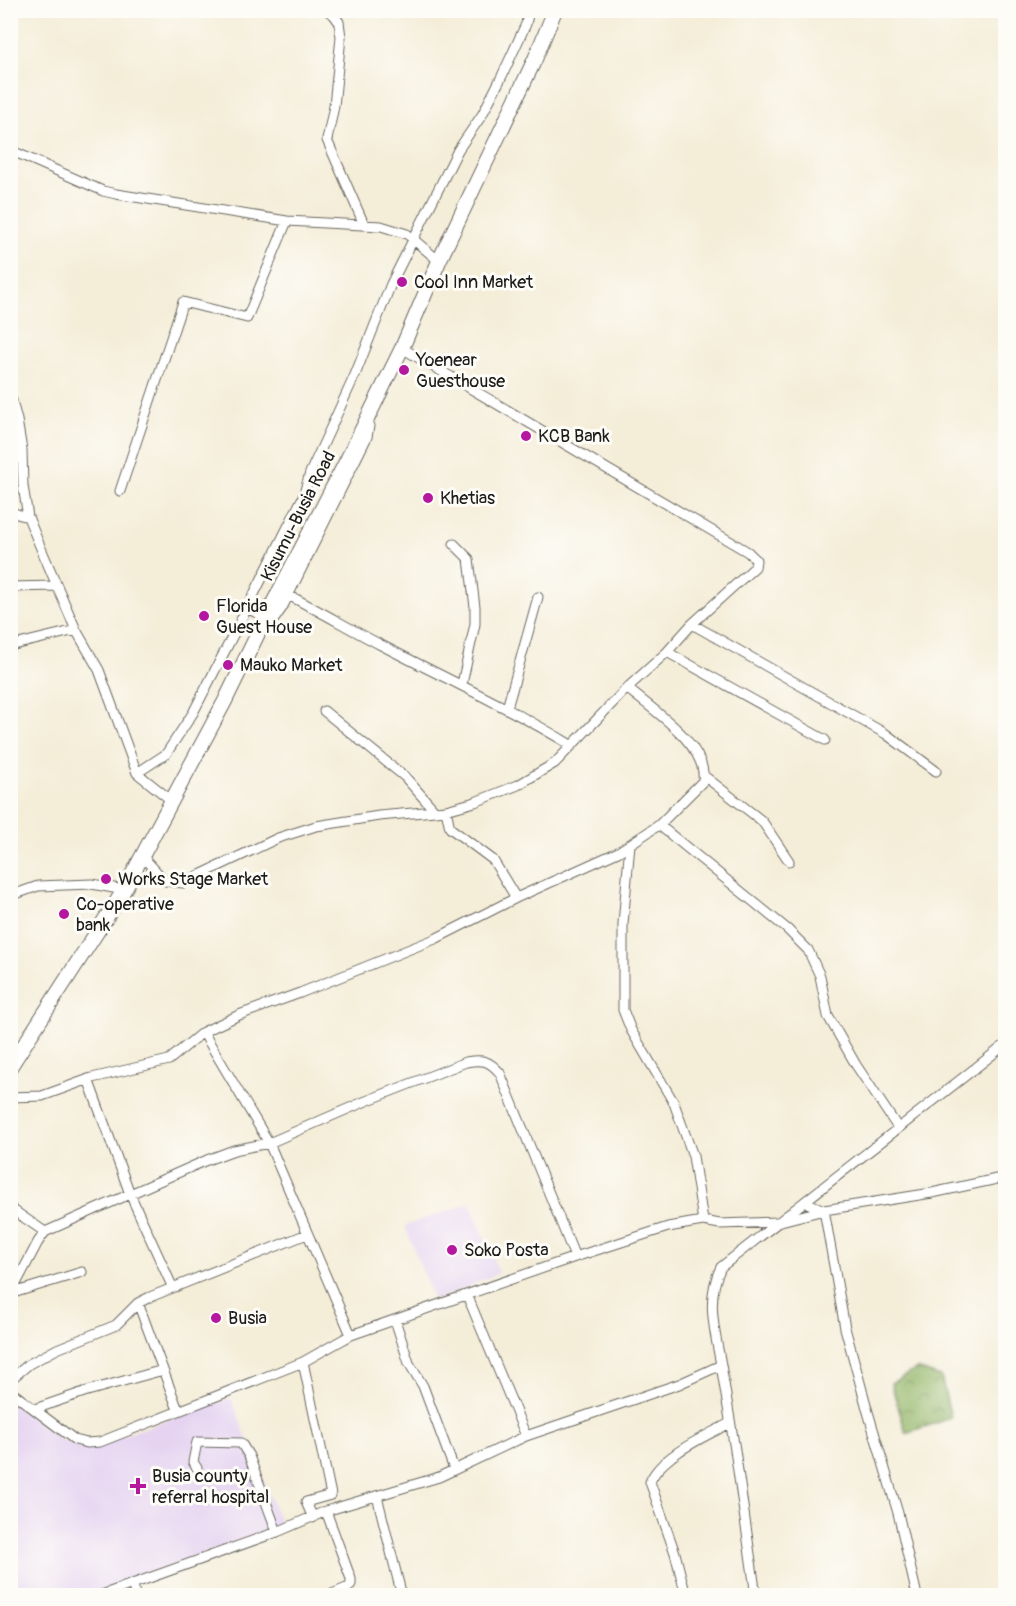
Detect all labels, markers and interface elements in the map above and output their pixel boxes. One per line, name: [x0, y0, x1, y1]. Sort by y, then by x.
place label: Cool Inn Market: [414, 271, 534, 294]
marker: Cool Inn Market: [395, 275, 409, 289]
place label: Yoenear Guesthouse: [415, 349, 505, 393]
marker: Yoenear Guesthouse: [397, 363, 411, 377]
place label: KCB Bank: [538, 425, 610, 448]
marker: KCB Bank: [519, 429, 533, 443]
street label: Kisumu-Busia Road: [256, 447, 341, 585]
place label: Khetias: [440, 487, 495, 510]
marker: Khetias: [421, 491, 435, 505]
place label: Florida Guest House: [216, 595, 312, 639]
marker: Florida Guest House: [197, 609, 211, 623]
place label: Mauko Market: [240, 654, 343, 677]
marker: Mauko Market: [221, 658, 235, 672]
place label: Works Stage Market: [118, 868, 269, 891]
marker: Works Stage Market: [99, 872, 113, 886]
place label: Co-operative bank: [76, 893, 174, 937]
marker: Co-operative bank: [57, 907, 71, 921]
place label: Soko Posta: [464, 1239, 549, 1262]
marker: Soko Posta: [445, 1243, 459, 1257]
place label: Busia: [228, 1307, 267, 1330]
marker: Busia: [209, 1311, 223, 1325]
place label: Busia county referral hospital: [152, 1465, 269, 1509]
marker: Busia county referral hospital: [129, 1477, 147, 1495]

